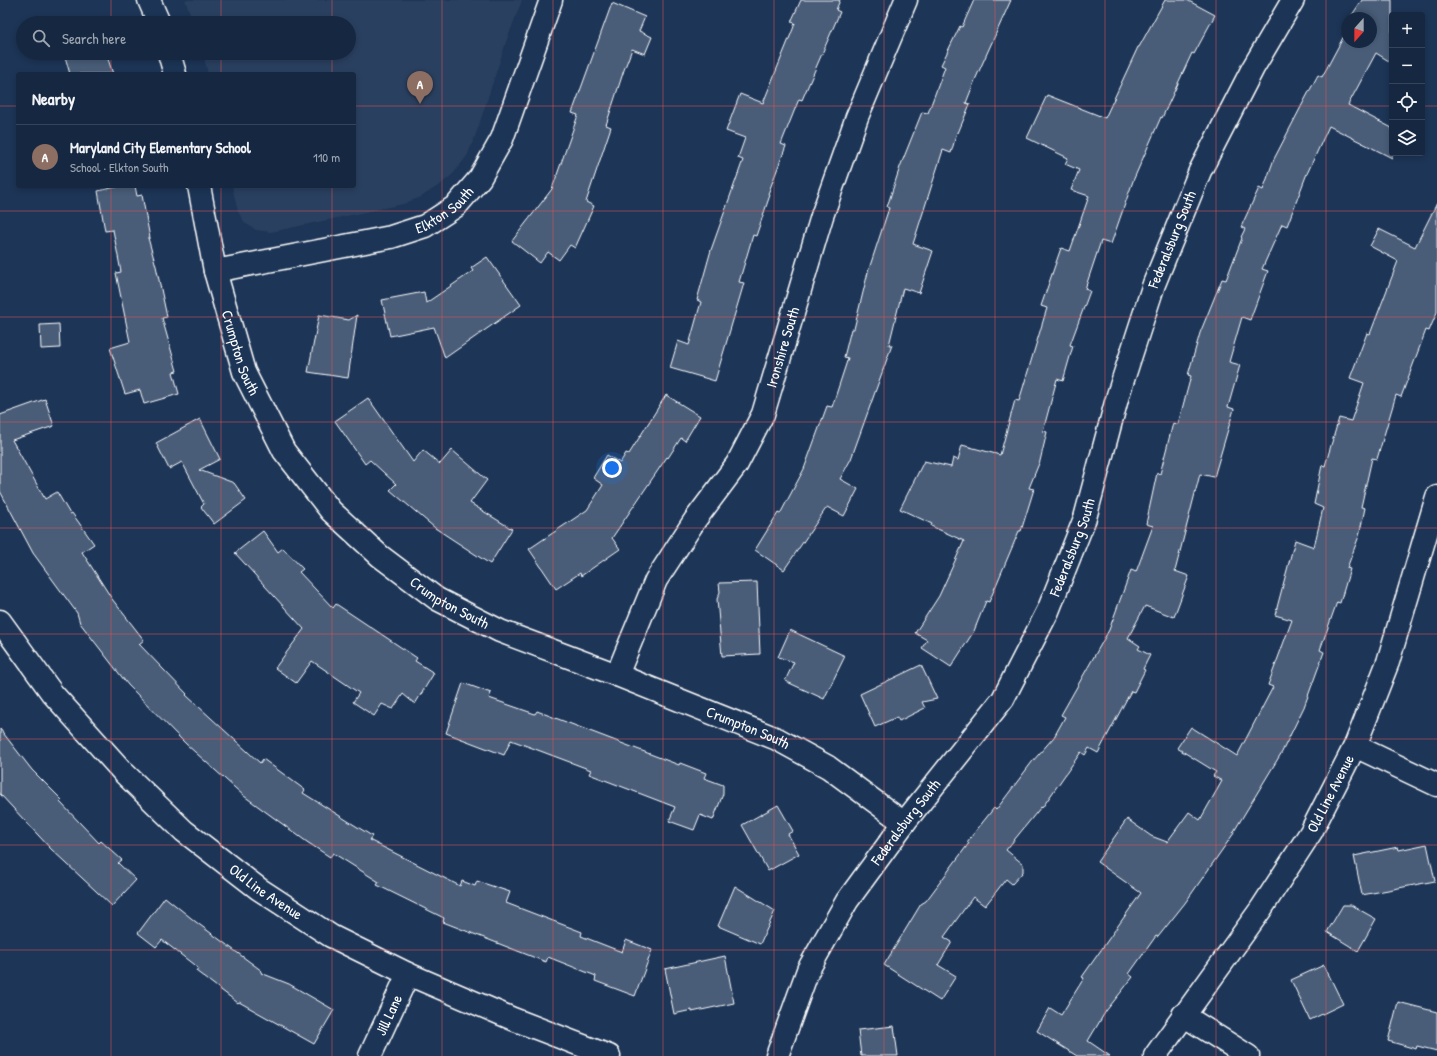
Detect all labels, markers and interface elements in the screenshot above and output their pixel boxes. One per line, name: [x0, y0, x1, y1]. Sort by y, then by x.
north arrow: [1341, 12, 1377, 48]
map controls: [1389, 12, 1425, 156]
button: +: [1389, 12, 1425, 48]
search box: [16, 16, 356, 60]
icon: search: [30, 27, 52, 49]
text: Search here: [62, 28, 126, 49]
button: −: [1389, 48, 1425, 84]
pin: A: [407, 71, 433, 104]
button: locate: [1389, 84, 1425, 120]
text: Nearby: [32, 87, 75, 110]
button: layers: [1389, 120, 1425, 156]
text: Maryland City Elementary School: [70, 137, 251, 158]
text: A: [42, 148, 48, 166]
text: 110 m: [313, 148, 340, 166]
text: School · Elkton South: [70, 158, 169, 176]
street label: Elkton South: [413, 182, 478, 238]
street label: Federalsburg South: [1142, 187, 1201, 292]
street label: Ironshire South: [760, 304, 804, 390]
street label: Crumpton South: [217, 308, 265, 399]
your location: [602, 458, 622, 478]
street label: Federalsburg South: [1043, 496, 1100, 600]
street label: Crumpton South: [406, 571, 493, 634]
street label: Crumpton South: [703, 701, 794, 754]
street label: Old Line Avenue: [1301, 751, 1359, 836]
street label: Federalsburg South: [865, 774, 945, 870]
street label: Old Line Avenue: [225, 859, 307, 925]
street label: Jill Lane: [370, 991, 407, 1039]

